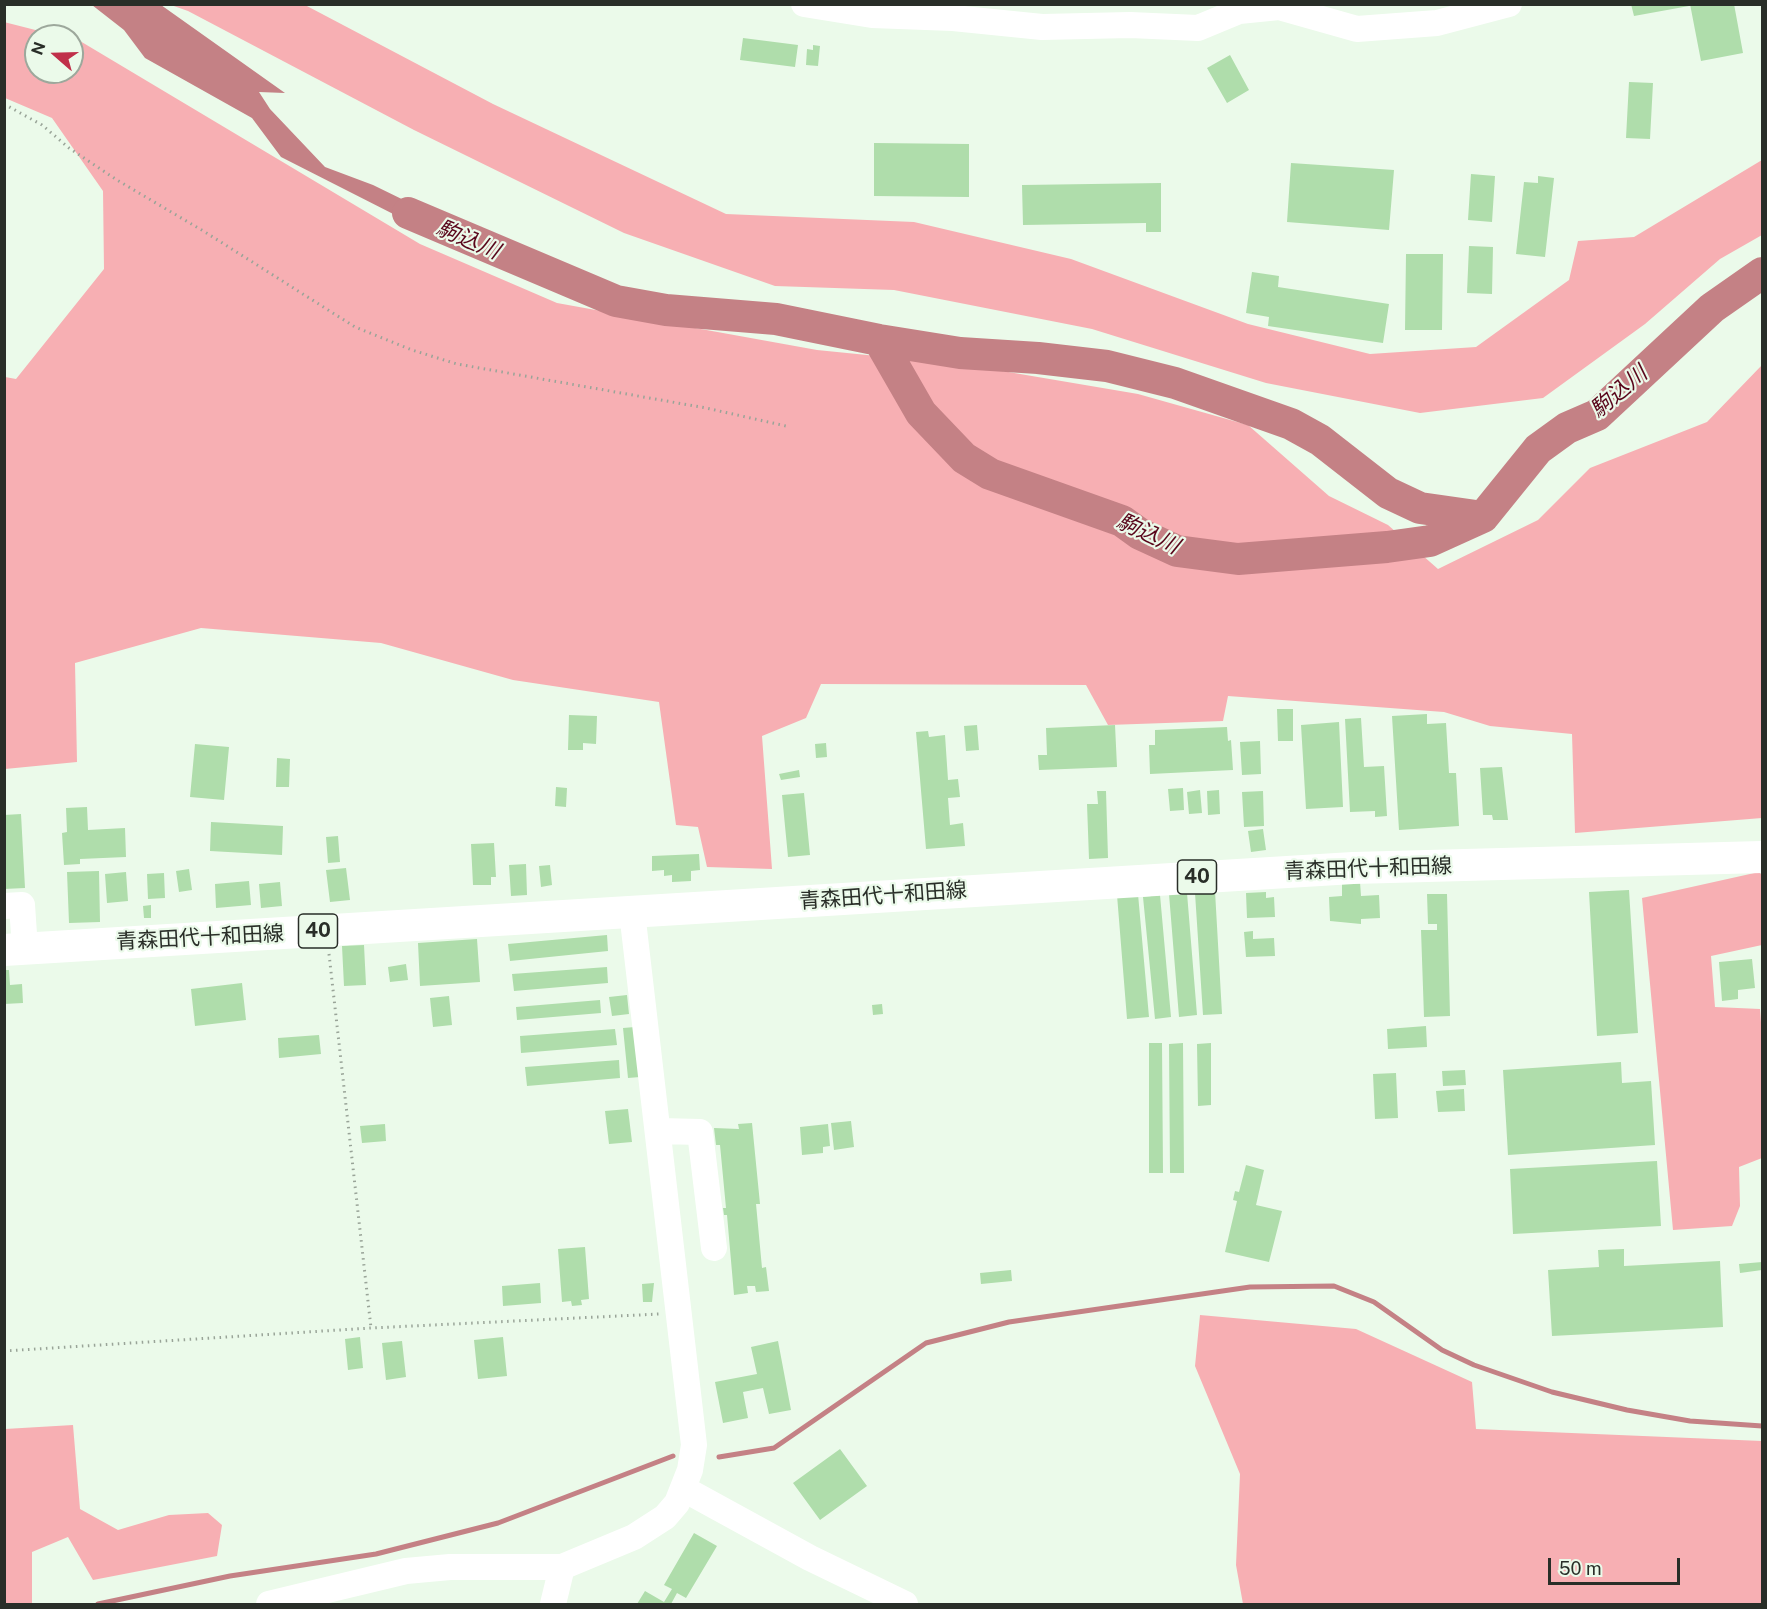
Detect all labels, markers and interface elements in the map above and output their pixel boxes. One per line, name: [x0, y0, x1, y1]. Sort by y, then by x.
north arrow: [24, 24, 84, 84]
text: N: [27, 39, 50, 57]
water label: 駒込川: [432, 215, 504, 265]
water label: 駒込川: [1585, 361, 1653, 423]
water label: 駒込川: [1113, 508, 1183, 560]
street label: 青森田代十和田線: [1284, 853, 1452, 885]
road number: 40: [1178, 860, 1216, 894]
street label: 青森田代十和田線: [798, 878, 968, 914]
road number: 40: [298, 914, 338, 948]
street label: 青森田代十和田線: [115, 921, 285, 955]
scale bar: [1551, 1546, 1683, 1584]
text: 50 m: [1559, 1558, 1602, 1579]

